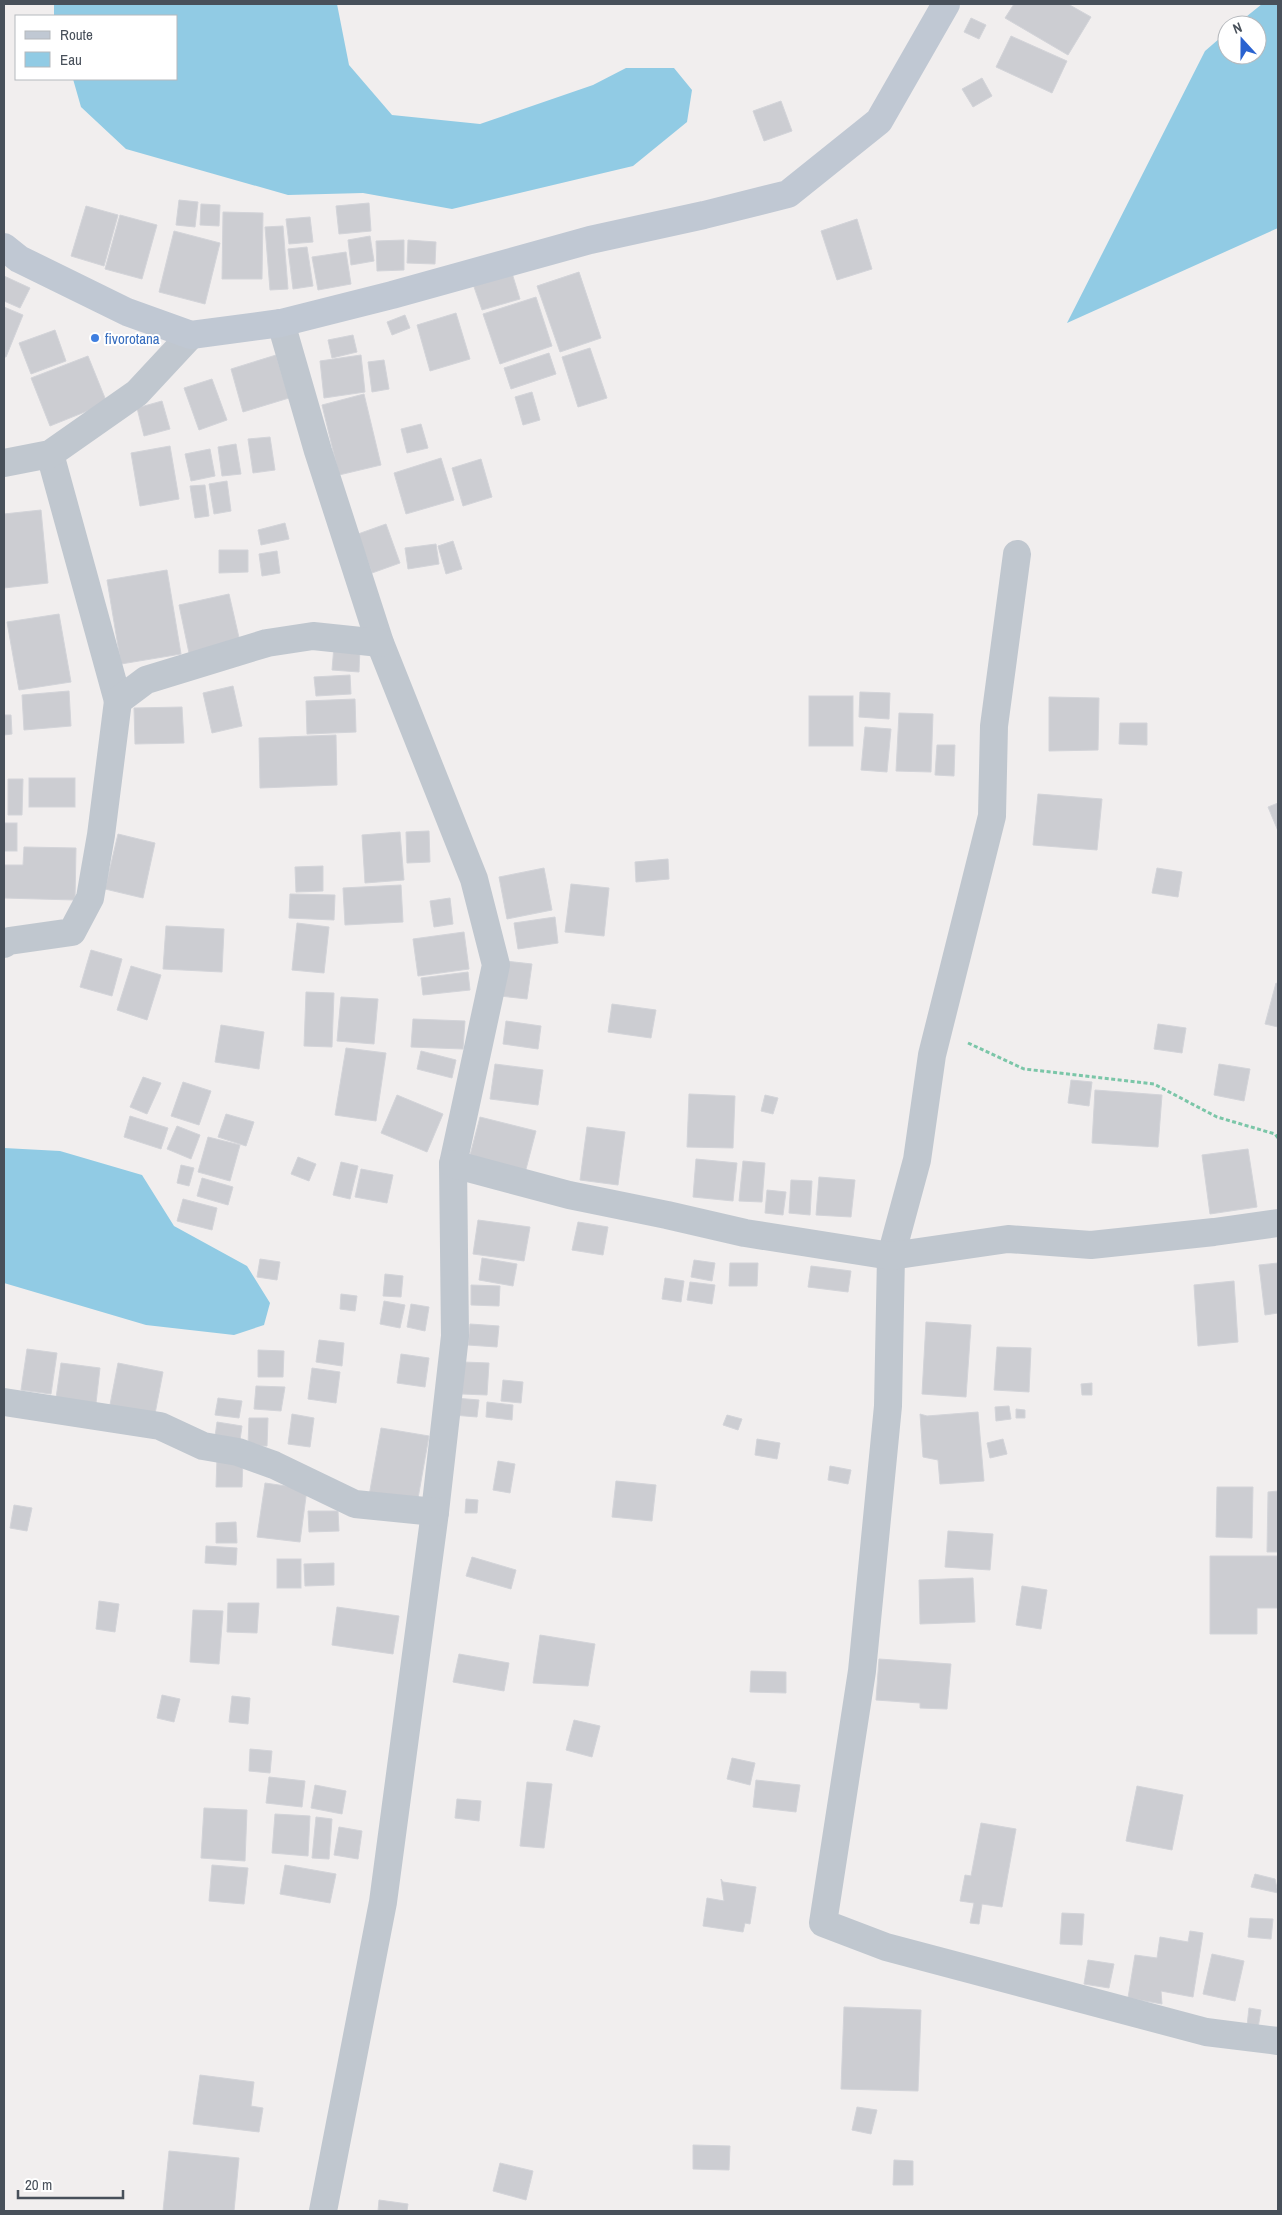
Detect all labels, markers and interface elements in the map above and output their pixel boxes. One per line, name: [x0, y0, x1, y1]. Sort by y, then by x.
legend: [15, 15, 178, 80]
north arrow: [1217, 15, 1267, 65]
text: N: [1230, 18, 1244, 38]
text: Route: [60, 24, 93, 45]
text: Eau: [60, 49, 82, 70]
place label: fivorotana: [105, 328, 160, 349]
marker: fivorotana: [89, 332, 101, 344]
scale bar: [18, 2168, 122, 2200]
text: 20 m: [25, 2174, 52, 2195]

